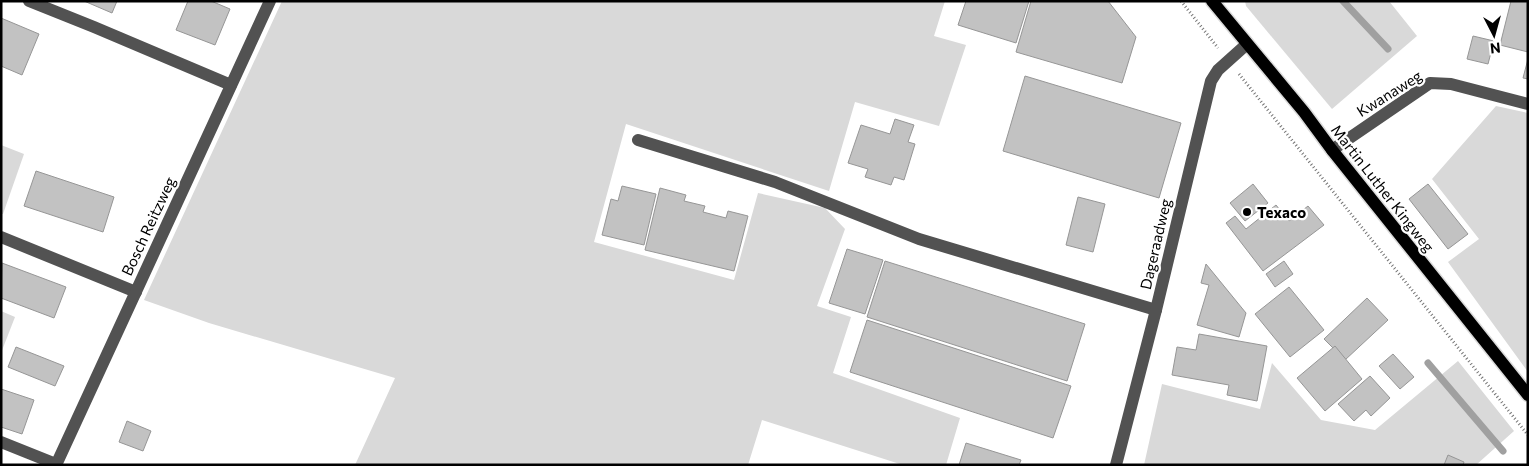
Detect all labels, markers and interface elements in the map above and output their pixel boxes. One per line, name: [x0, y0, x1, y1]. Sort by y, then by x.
north arrow: [1469, 10, 1519, 60]
text: N: [1489, 39, 1502, 57]
street label: Kwanaweg: [1353, 66, 1425, 120]
street label: Martin Luther Kingweg: [1328, 121, 1438, 255]
street label: Bosch Reitzweg: [117, 174, 179, 278]
street label: Dageraadweg: [1136, 197, 1174, 291]
place label: Texaco: [1257, 203, 1306, 221]
marker: Texaco: [1241, 206, 1253, 218]

